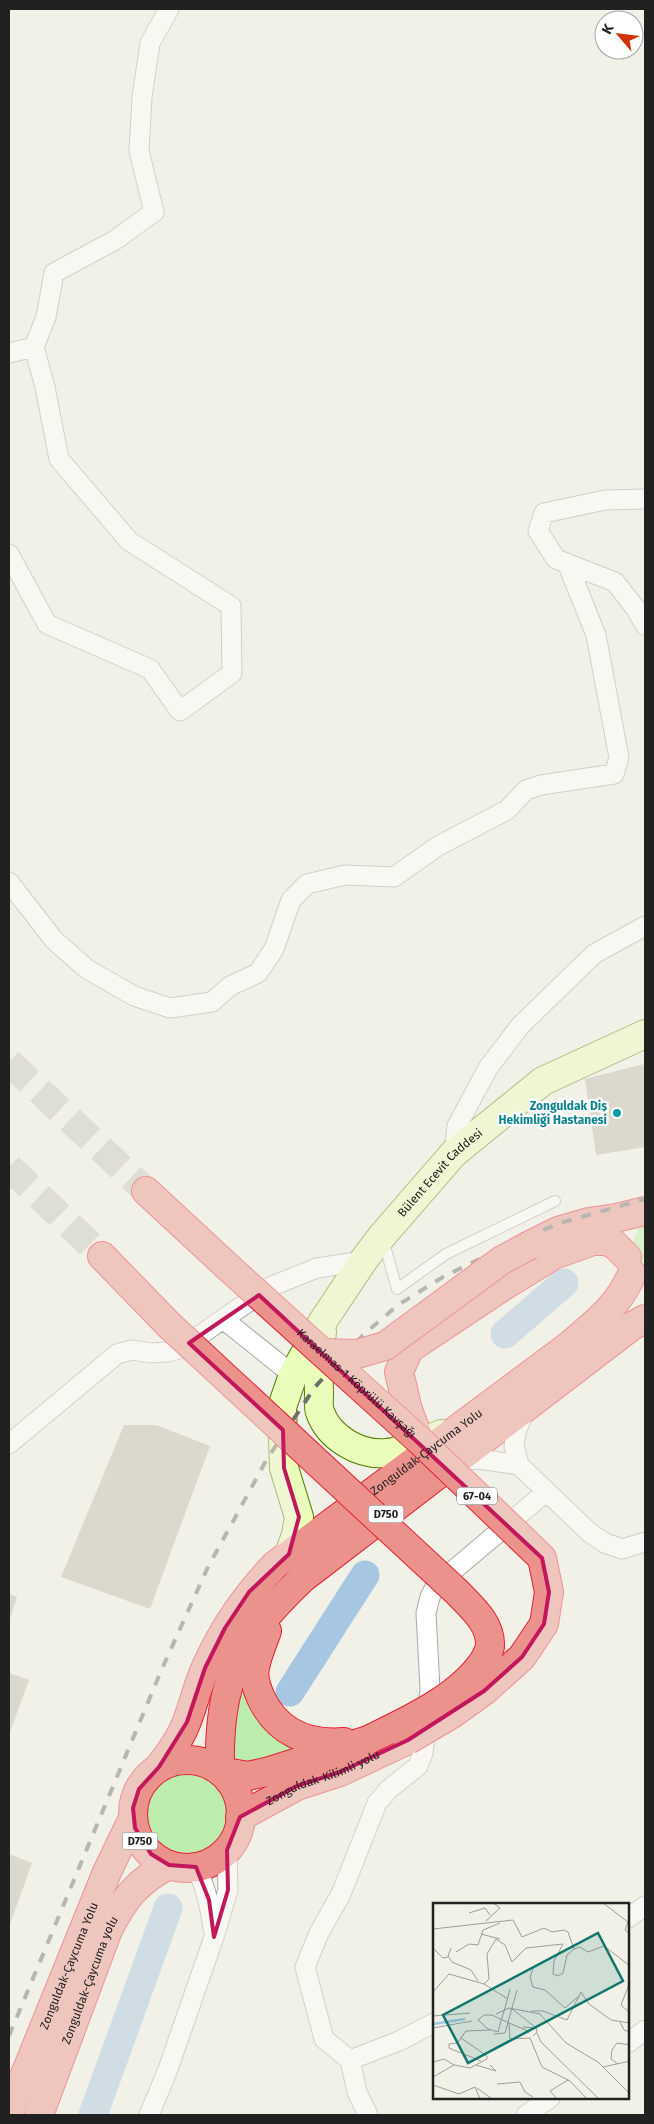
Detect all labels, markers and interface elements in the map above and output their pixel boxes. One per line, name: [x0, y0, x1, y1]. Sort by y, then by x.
north arrow: [594, 10, 644, 60]
text: K: [598, 20, 618, 37]
place label: Zonguldak Diş Hekimliği Hastanesi: [498, 1099, 607, 1127]
marker: Zonguldak Diş Hekimliği Hastanesi: [611, 1107, 623, 1119]
street label: Bülent Ecevit Caddesi: [395, 1126, 485, 1220]
street label: Karaelmas-1 Köprülü Kavşağı: [294, 1326, 419, 1441]
street label: Zonguldak-Çaycuma Yolu: [368, 1406, 485, 1498]
road number: 67-04: [457, 1488, 497, 1504]
road number: D750: [368, 1506, 404, 1522]
street label: Zonguldak-Kilimli yolu: [264, 1747, 382, 1808]
road number: D750: [122, 1832, 158, 1850]
street label: Zonguldak-Çaycuma Yolu: [37, 1900, 101, 2031]
inset map: [433, 1903, 629, 2099]
street label: Zonguldak-Çaycuma yolu: [59, 1914, 121, 2046]

